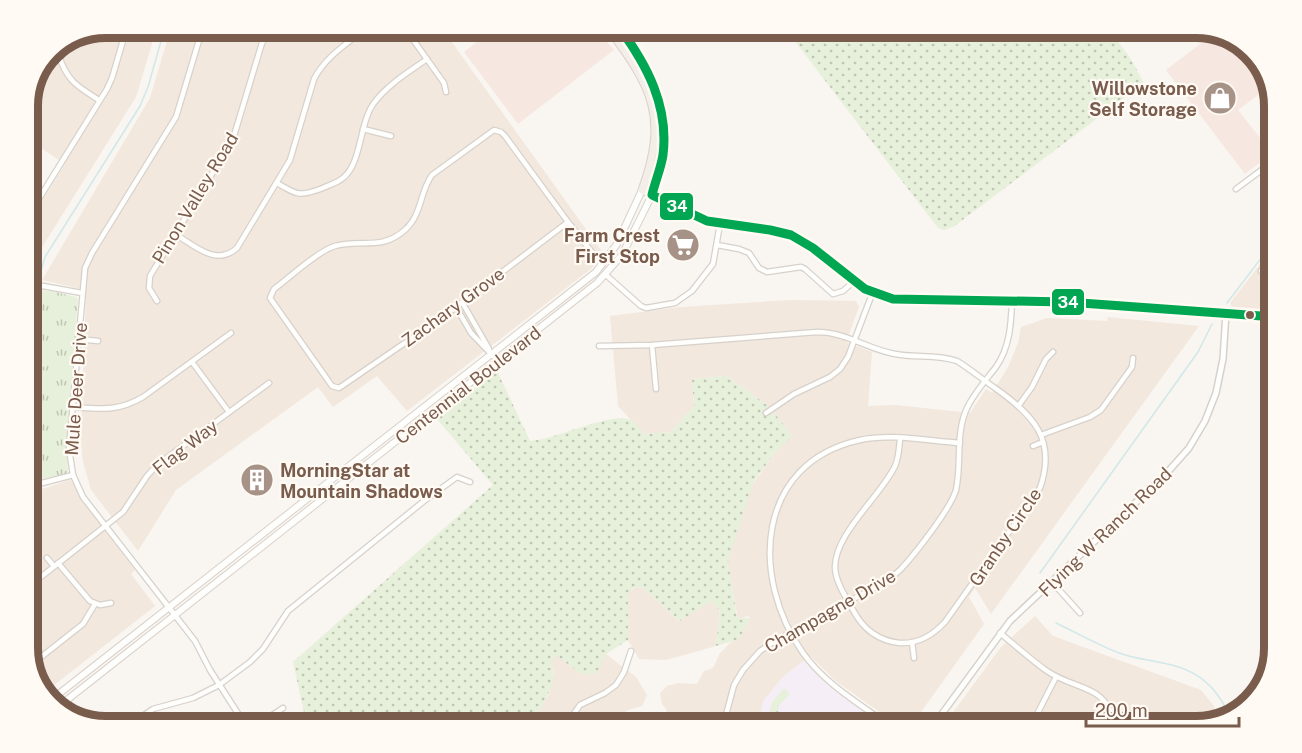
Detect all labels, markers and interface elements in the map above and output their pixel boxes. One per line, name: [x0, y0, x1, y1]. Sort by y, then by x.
place label: Willowstone Self Storage: [1089, 78, 1197, 120]
shop icon: Willowstone Self Storage: [1202, 80, 1238, 116]
street label: Pinon Valley Road: [148, 129, 242, 267]
line badge: 34: [659, 192, 694, 221]
text: 34: [666, 197, 688, 216]
place label: Farm Crest First Stop: [564, 225, 660, 267]
supermarket icon: Farm Crest First Stop: [665, 227, 701, 263]
street label: Zachary Grove: [398, 263, 508, 351]
line badge: 34: [1051, 288, 1085, 316]
text: 34: [1057, 293, 1079, 312]
unlabelled marker: [1244, 309, 1256, 321]
street label: Mule Deer Drive: [61, 322, 91, 456]
street label: Centennial Boulevard: [391, 322, 545, 448]
street label: Flag Way: [148, 415, 222, 479]
place label: MorningStar at Mountain Shadows: [280, 460, 443, 502]
building icon: MorningStar at Mountain Shadows: [239, 462, 275, 498]
street label: Flying W Ranch Road: [1034, 463, 1176, 601]
street label: Granby Circle: [965, 484, 1045, 590]
street label: Champagne Drive: [761, 565, 899, 657]
scale bar: [1086, 690, 1239, 728]
text: 200 m: [1095, 700, 1148, 721]

